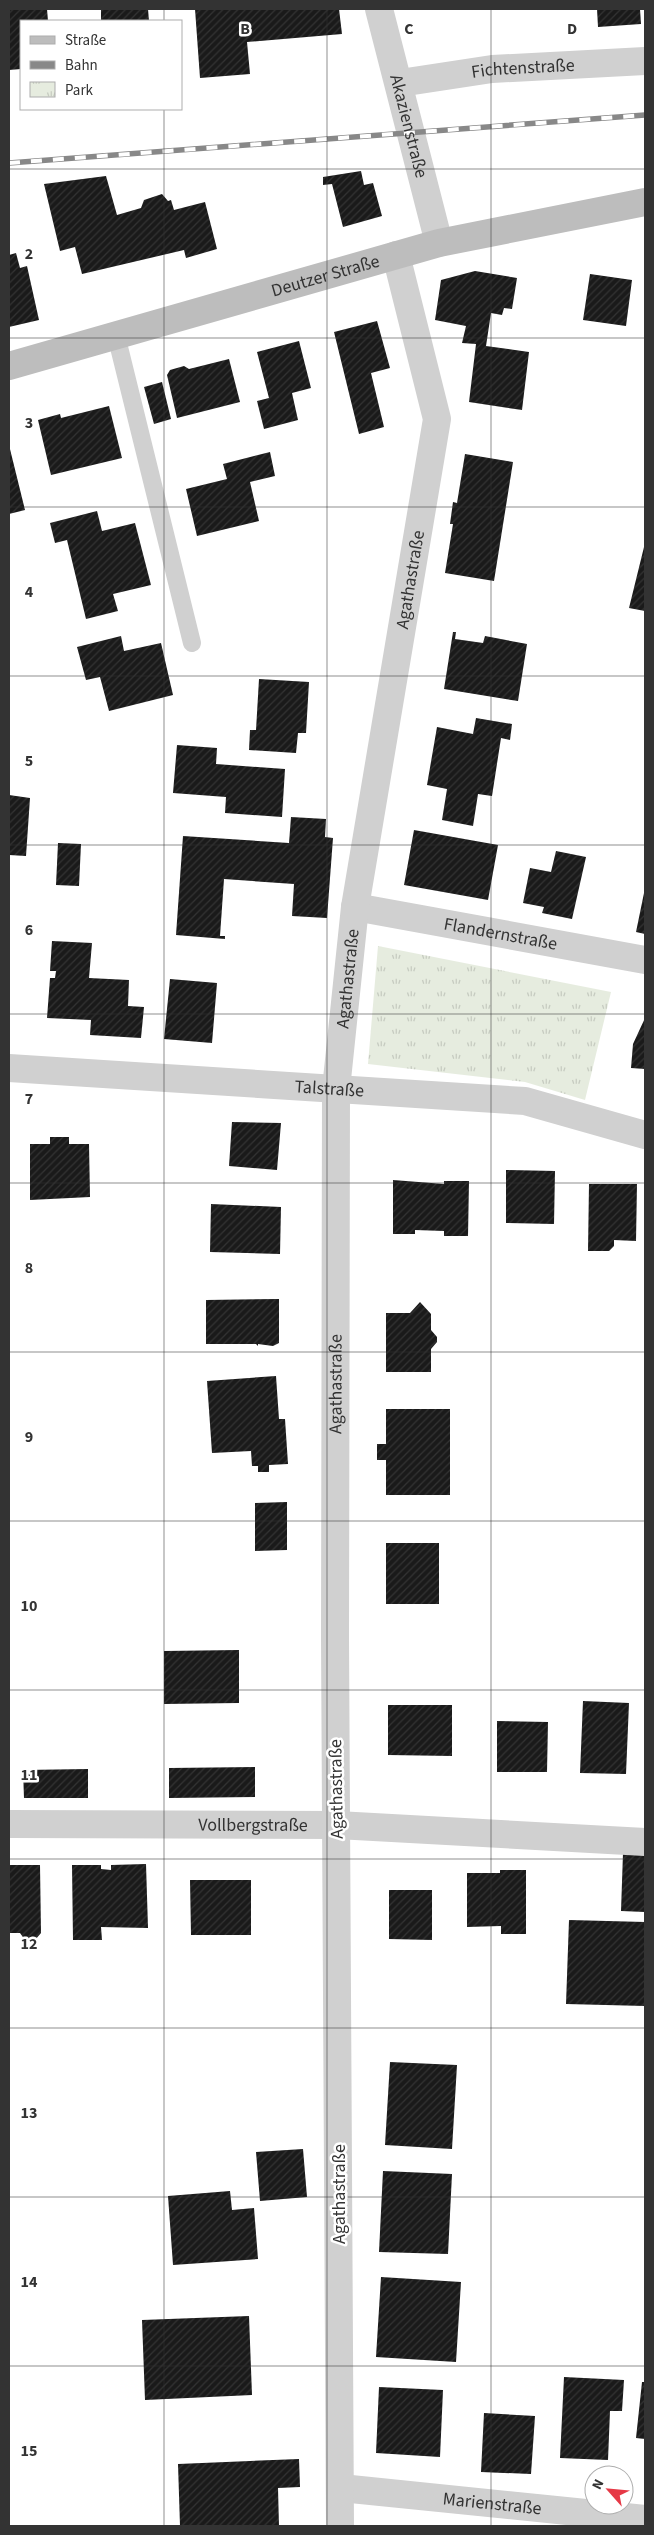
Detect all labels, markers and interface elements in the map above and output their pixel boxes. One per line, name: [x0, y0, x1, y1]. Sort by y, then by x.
text: B: [240, 18, 250, 40]
text: C: [404, 18, 414, 40]
text: D: [567, 18, 577, 40]
legend: [20, 20, 182, 110]
text: Straße: [65, 30, 106, 51]
street label: Fichtenstraße: [470, 53, 575, 85]
text: Bahn: [65, 55, 98, 76]
street label: Akazienstraße: [383, 72, 434, 181]
text: Park: [65, 80, 94, 101]
text: 2: [25, 243, 33, 265]
street label: Deutzer Straße: [268, 249, 383, 303]
text: 3: [25, 412, 33, 434]
street label: Agathastraße: [390, 528, 431, 631]
text: 4: [25, 581, 34, 603]
text: 5: [25, 750, 33, 772]
street label: Flandernstraße: [442, 911, 559, 957]
text: 6: [25, 919, 33, 941]
street label: Agathastraße: [330, 928, 366, 1030]
street label: Talstraße: [294, 1074, 365, 1104]
text: 7: [25, 1088, 33, 1110]
text: 8: [25, 1257, 33, 1279]
street label: Agathastraße: [323, 1334, 349, 1434]
text: 9: [25, 1426, 33, 1448]
text: 10: [21, 1595, 37, 1617]
street label: Agathastraße: [323, 1739, 350, 1839]
text: 11: [21, 1764, 37, 1786]
street label: Vollbergstraße: [198, 1813, 308, 1838]
text: 12: [21, 1933, 37, 1955]
text: 13: [21, 2102, 37, 2124]
street label: Agathastraße: [327, 2144, 352, 2244]
text: 14: [21, 2271, 38, 2293]
text: 15: [21, 2440, 37, 2462]
north arrow: [584, 2465, 634, 2515]
text: N: [587, 2476, 609, 2493]
street label: Marienstraße: [442, 2486, 543, 2521]

